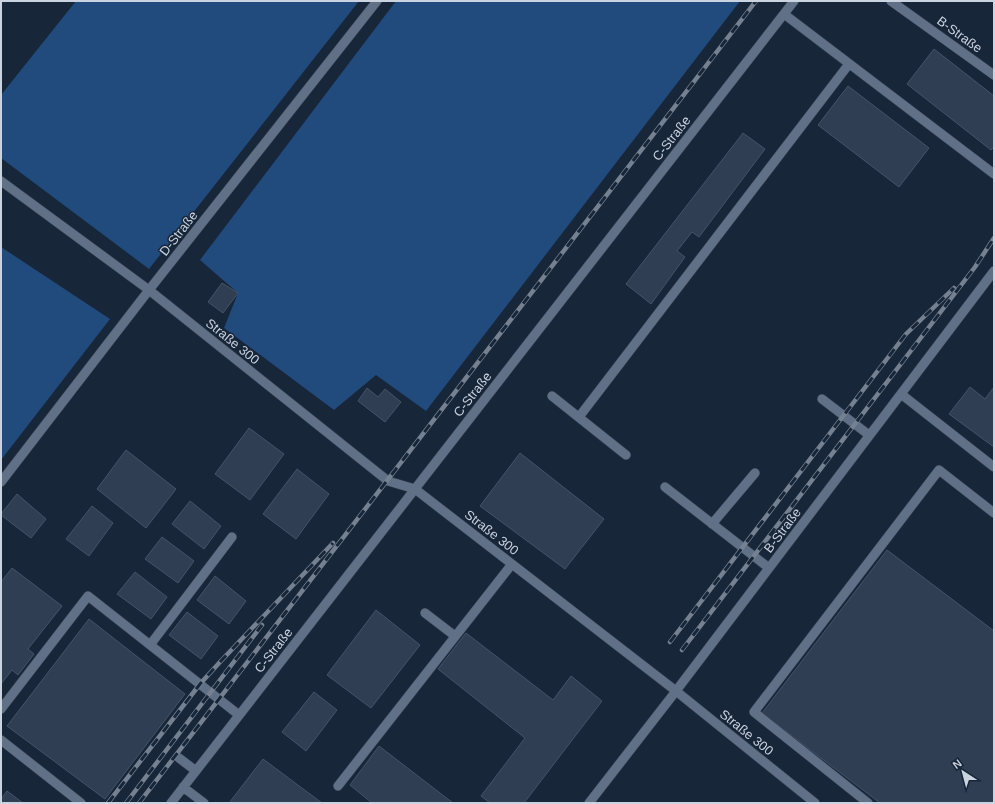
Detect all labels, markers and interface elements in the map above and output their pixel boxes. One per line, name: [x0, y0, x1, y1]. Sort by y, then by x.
street label: B-Straße: [934, 13, 985, 56]
street label: C-Straße: [649, 113, 694, 164]
street label: D-Straße: [156, 208, 201, 259]
street label: Straße 300: [203, 315, 262, 367]
street label: C-Straße: [450, 369, 495, 420]
street label: B-Straße: [761, 505, 804, 556]
street label: Straße 300: [462, 507, 522, 558]
street label: C-Straße: [251, 625, 296, 676]
street label: Straße 300: [717, 706, 776, 758]
north arrow: [943, 752, 983, 792]
text: N: [950, 757, 964, 771]

